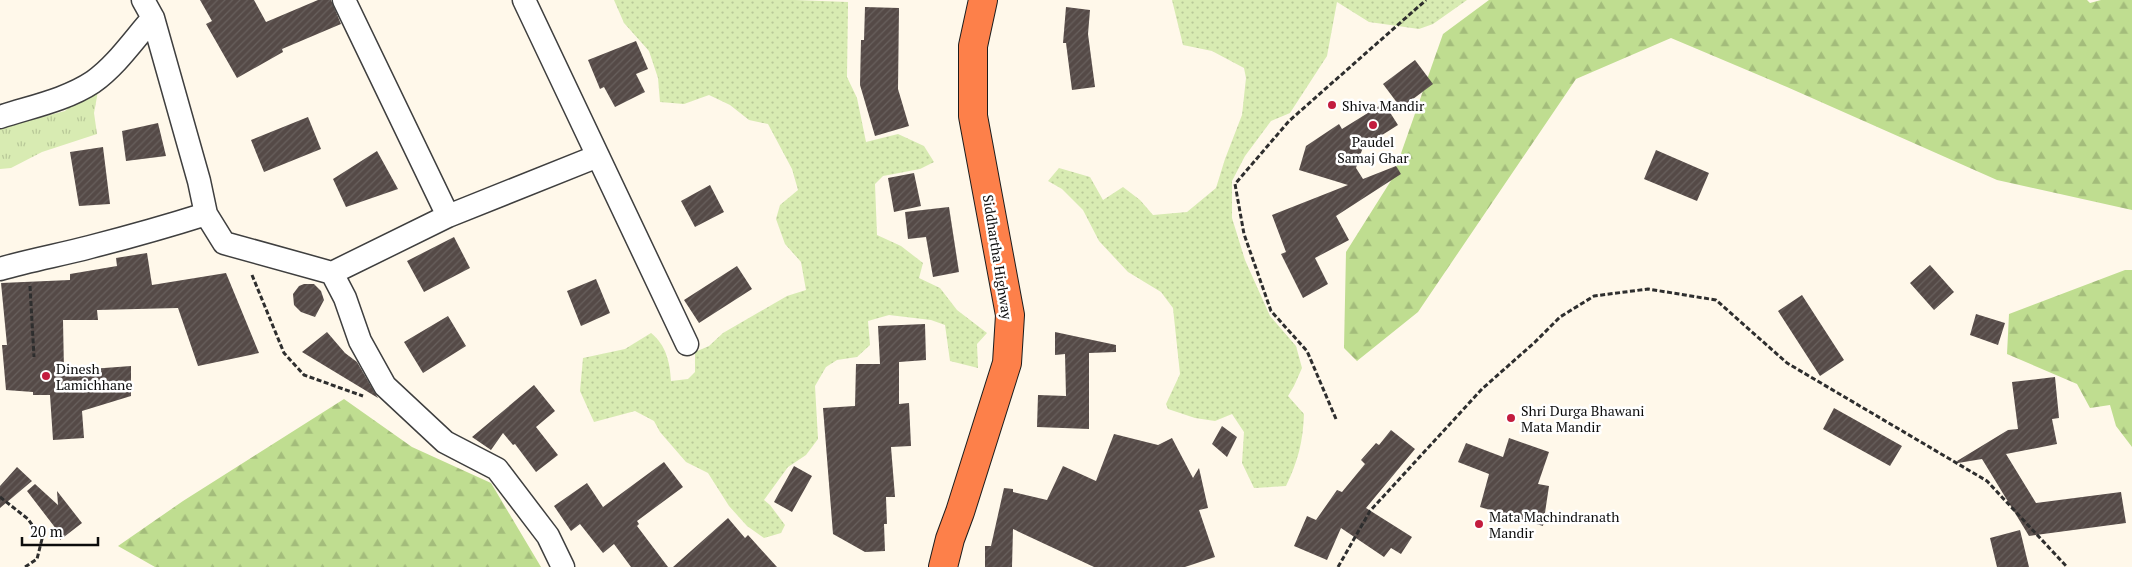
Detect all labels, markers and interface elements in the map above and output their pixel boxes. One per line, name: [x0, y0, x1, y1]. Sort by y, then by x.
place label: Shiva Mandir: [1342, 96, 1425, 115]
marker: Shiva Mandir: [1326, 99, 1338, 111]
marker: Paudel Samaj Ghar: [1367, 119, 1379, 131]
place label: Paudel Samaj Ghar: [1337, 132, 1409, 167]
street label: Siddhartha Highway: [979, 193, 1017, 322]
place label: Dinesh Lamichhane: [56, 359, 132, 394]
marker: Dinesh Lamichhane: [40, 370, 52, 382]
place label: Shri Durga Bhawani Mata Mandir: [1521, 401, 1645, 436]
marker: Shri Durga Bhawani Mata Mandir: [1505, 412, 1517, 424]
place label: Mata Machindranath Mandir: [1489, 507, 1619, 542]
scale bar: [22, 514, 99, 546]
marker: Mata Machindranath Mandir: [1473, 518, 1485, 530]
text: 20 m: [30, 521, 63, 541]

